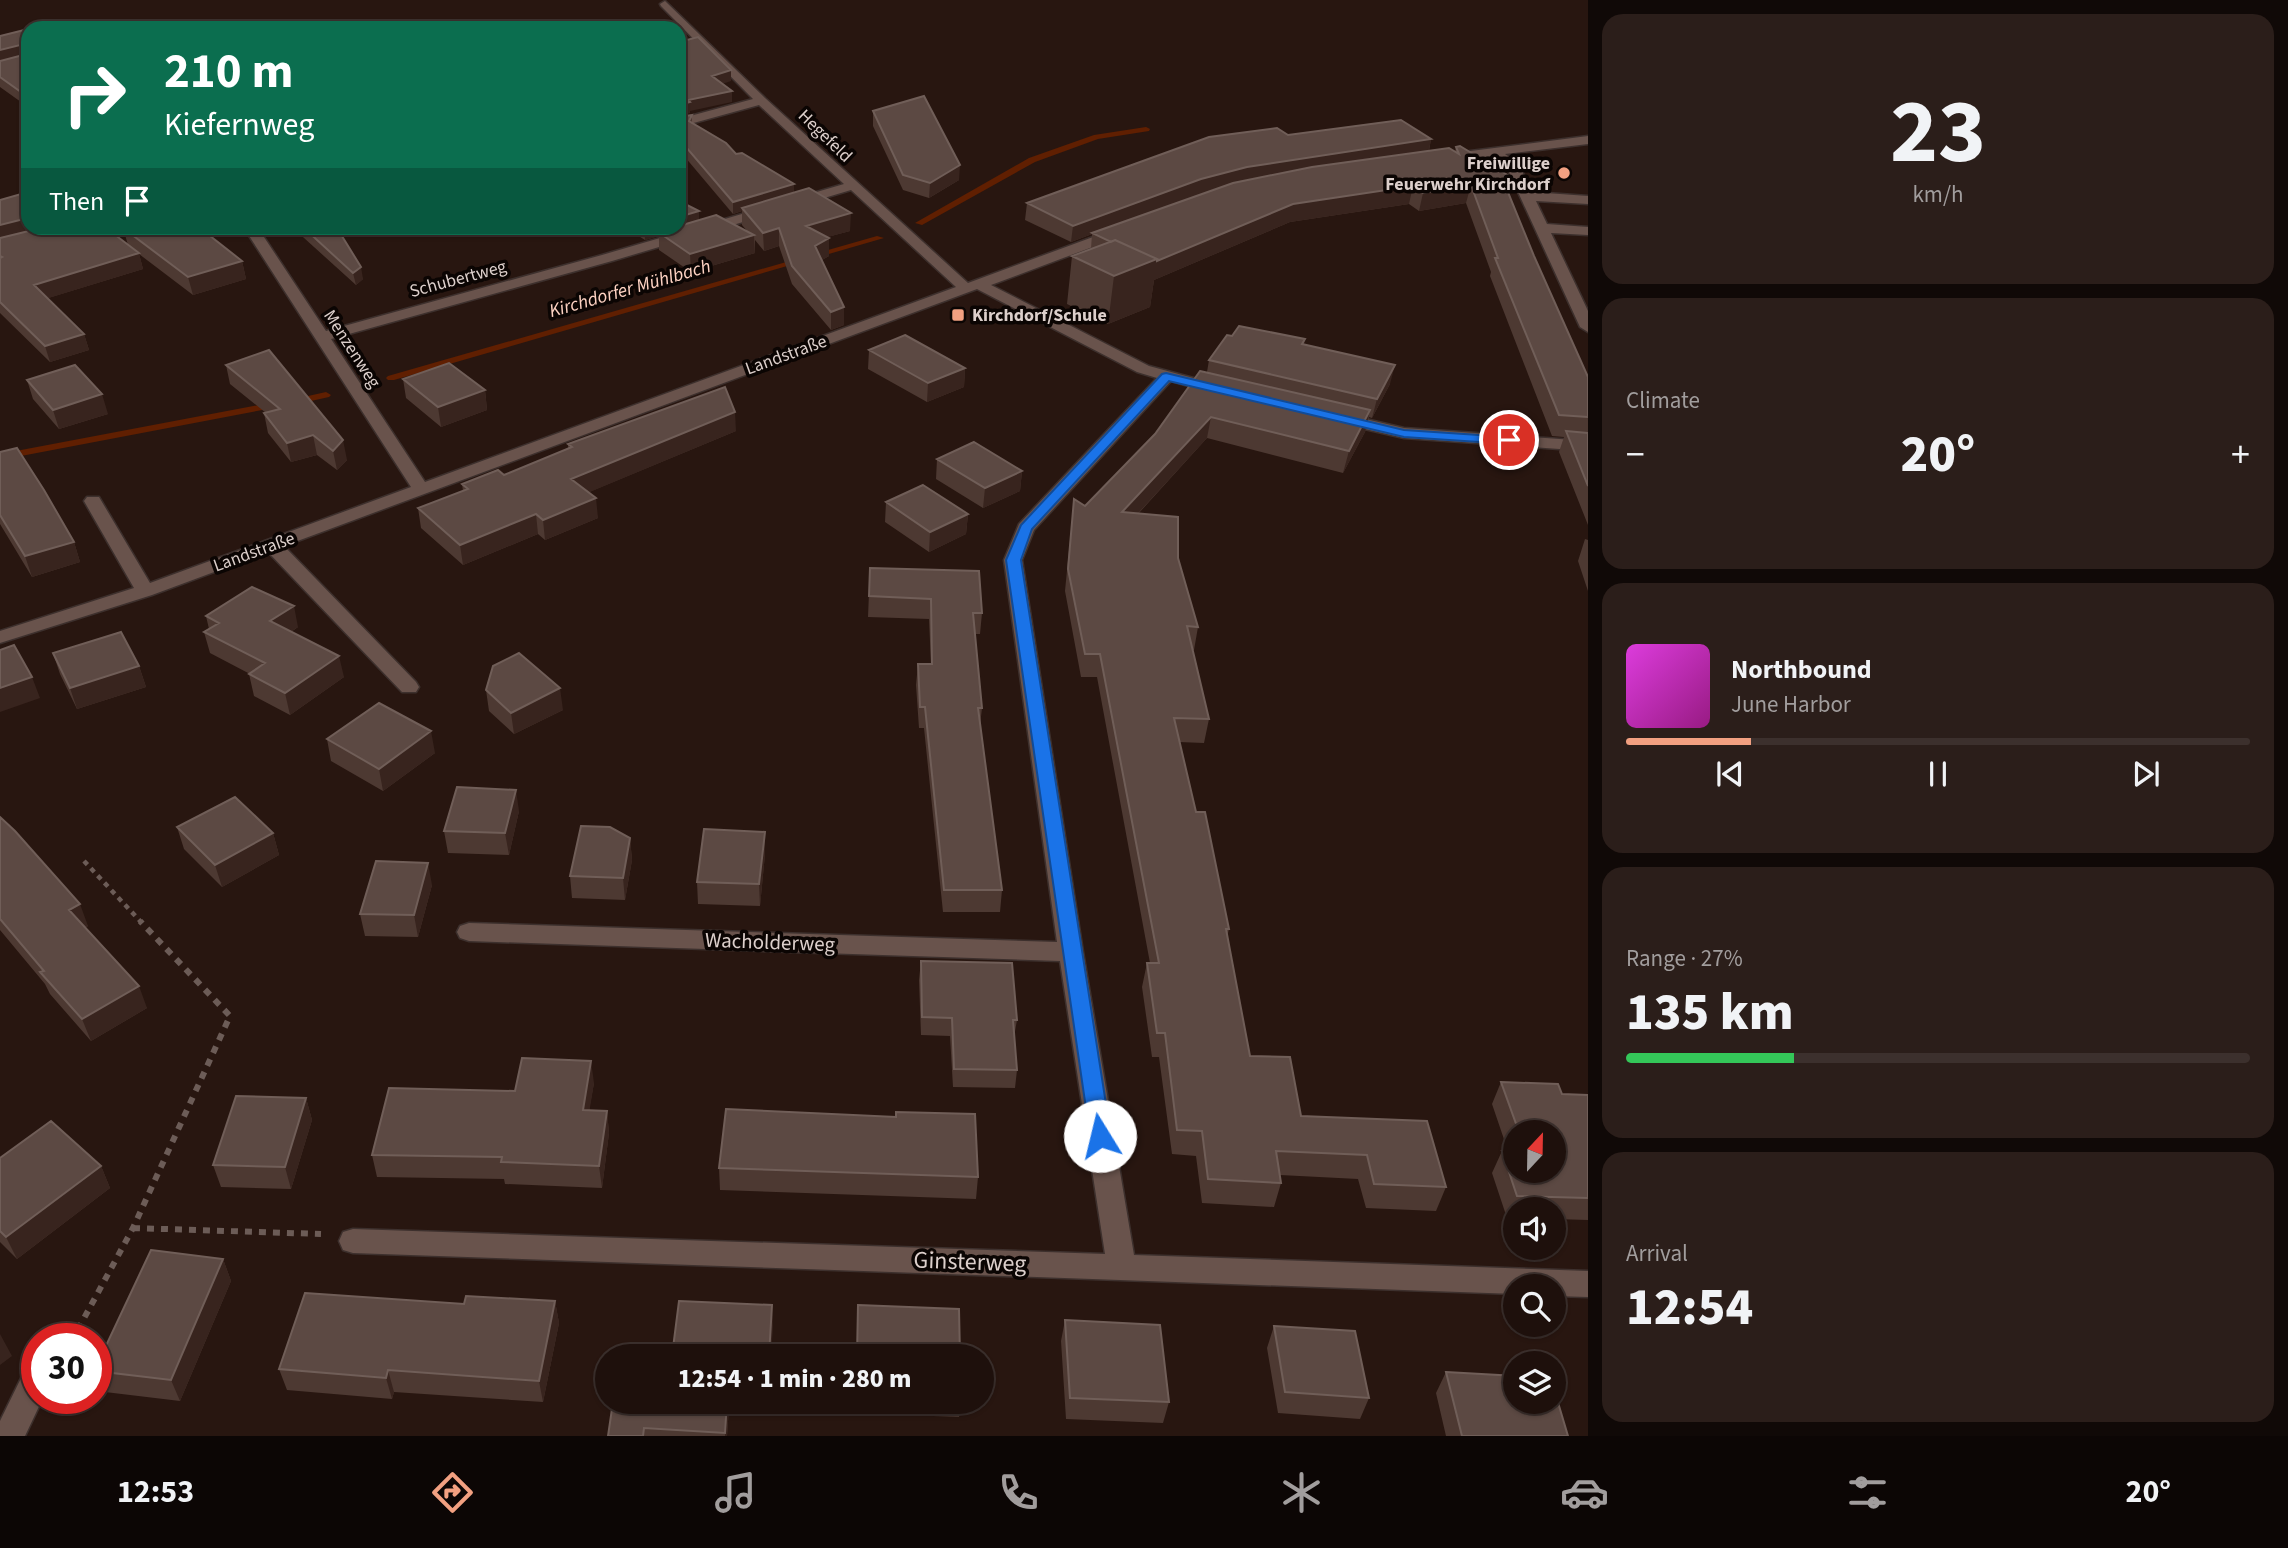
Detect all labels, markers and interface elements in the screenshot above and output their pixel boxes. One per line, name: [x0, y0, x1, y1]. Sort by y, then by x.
text: 210 m: [164, 37, 293, 107]
icon: right: [49, 49, 140, 140]
text: 23: [1890, 68, 1986, 197]
text: Kiefernweg: [164, 102, 314, 148]
street label: Hegefeld: [792, 104, 858, 168]
place label: Freiwillige Feuerwehr Kirchdorf: [1385, 151, 1551, 197]
marker: Freiwillige Feuerwehr Kirchdorf: [1556, 165, 1572, 181]
text: km/h: [1912, 178, 1964, 211]
icon: arrive: [118, 182, 156, 220]
text: Then: [49, 183, 104, 220]
water label: Kirchdorfer Mühlbach: [546, 253, 714, 325]
street label: Schubertweg: [407, 254, 509, 304]
place label: Kirchdorf/Schule: [972, 303, 1107, 328]
street label: Menzenweg: [317, 305, 387, 393]
marker: Kirchdorf/Schule: [950, 307, 966, 323]
street label: Landstraße: [742, 329, 830, 381]
text: Climate: [1626, 384, 1700, 417]
pin: [1479, 410, 1539, 470]
text: 20°: [1901, 418, 1975, 492]
icon: arrive: [1490, 421, 1528, 459]
text: −: [1626, 428, 1645, 482]
text: +: [2231, 428, 2250, 482]
street label: Landstraße: [210, 526, 298, 578]
text: Northbound: [1731, 651, 1872, 688]
text: June Harbor: [1731, 688, 1851, 721]
icon: previous: [1711, 755, 1749, 793]
icon: pause: [1919, 755, 1957, 793]
icon: next: [2127, 755, 2165, 793]
street label: Wacholderweg: [704, 925, 836, 959]
text: Range · 27%: [1626, 942, 1743, 975]
text: 135 km: [1626, 976, 1794, 1050]
position arrow: [1063, 1099, 1137, 1173]
north arrow: [1503, 1120, 1566, 1183]
map controls: [1503, 1120, 1566, 1414]
button: sound: [1503, 1197, 1566, 1260]
text: Arrival: [1626, 1237, 1688, 1270]
street label: Ginsterweg: [913, 1243, 1027, 1281]
text: 12:54: [1626, 1271, 1753, 1345]
button: search: [1503, 1274, 1566, 1337]
speed limit sign: 30: [21, 1323, 112, 1414]
button: layers: [1503, 1351, 1566, 1414]
text: 12:54 · 1 min · 280 m: [678, 1360, 911, 1397]
icon: directions: [428, 1468, 477, 1517]
icon: music: [711, 1468, 760, 1517]
icon: phone: [994, 1468, 1043, 1517]
icon: climate: [1277, 1468, 1326, 1517]
icon: car: [1560, 1468, 1609, 1517]
icon: filters: [1843, 1468, 1892, 1517]
text: 12:53: [117, 1469, 194, 1515]
text: 20°: [2125, 1469, 2171, 1515]

